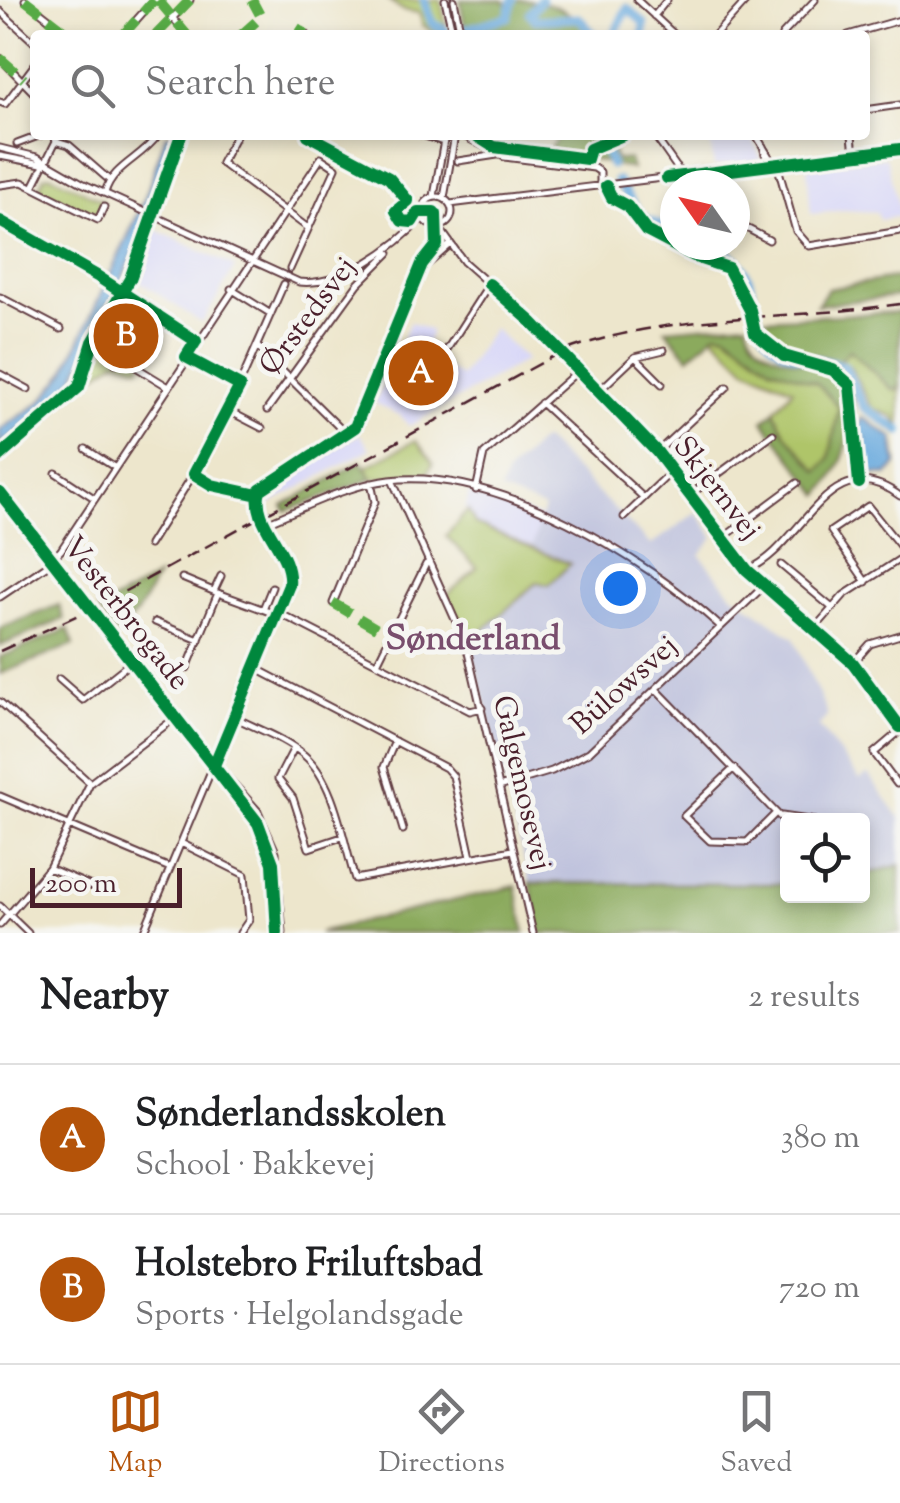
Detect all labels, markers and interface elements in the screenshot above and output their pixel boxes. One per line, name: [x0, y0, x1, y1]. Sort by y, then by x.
search box: [30, 30, 870, 140]
icon: search: [65, 58, 120, 113]
text: Search here: [145, 58, 336, 112]
north arrow: [660, 170, 750, 260]
street label: Ørstedsvej: [250, 249, 368, 385]
pin: B: [94, 298, 158, 374]
pin: A: [388, 336, 454, 410]
street label: Skjernvej: [662, 428, 770, 550]
street label: Vesterbrogade: [51, 528, 199, 700]
your location: [595, 563, 646, 614]
district label: Sønderland: [385, 615, 561, 666]
street label: Bülowsvej: [562, 626, 688, 746]
street label: Galgemosevej: [480, 691, 562, 875]
map controls: [780, 813, 870, 903]
button: locate: [780, 813, 870, 903]
scale bar: [30, 863, 182, 908]
text: 200 m: [45, 865, 117, 905]
text: Nearby: [40, 968, 169, 1028]
text: 2 results: [748, 975, 860, 1021]
text: Sønderlandsskolen: [135, 1089, 446, 1143]
text: A: [60, 1116, 85, 1162]
text: 380 m: [781, 1116, 860, 1162]
text: School · Bakkevej: [135, 1143, 375, 1189]
text: Holstebro Friluftsbad: [135, 1239, 483, 1293]
text: B: [62, 1266, 83, 1312]
text: 720 m: [779, 1266, 860, 1312]
text: Sports · Helgolandsgade: [135, 1293, 464, 1339]
tab: Map: [108, 1384, 163, 1484]
tab: Directions: [378, 1384, 505, 1484]
tab: Saved: [720, 1384, 792, 1484]

